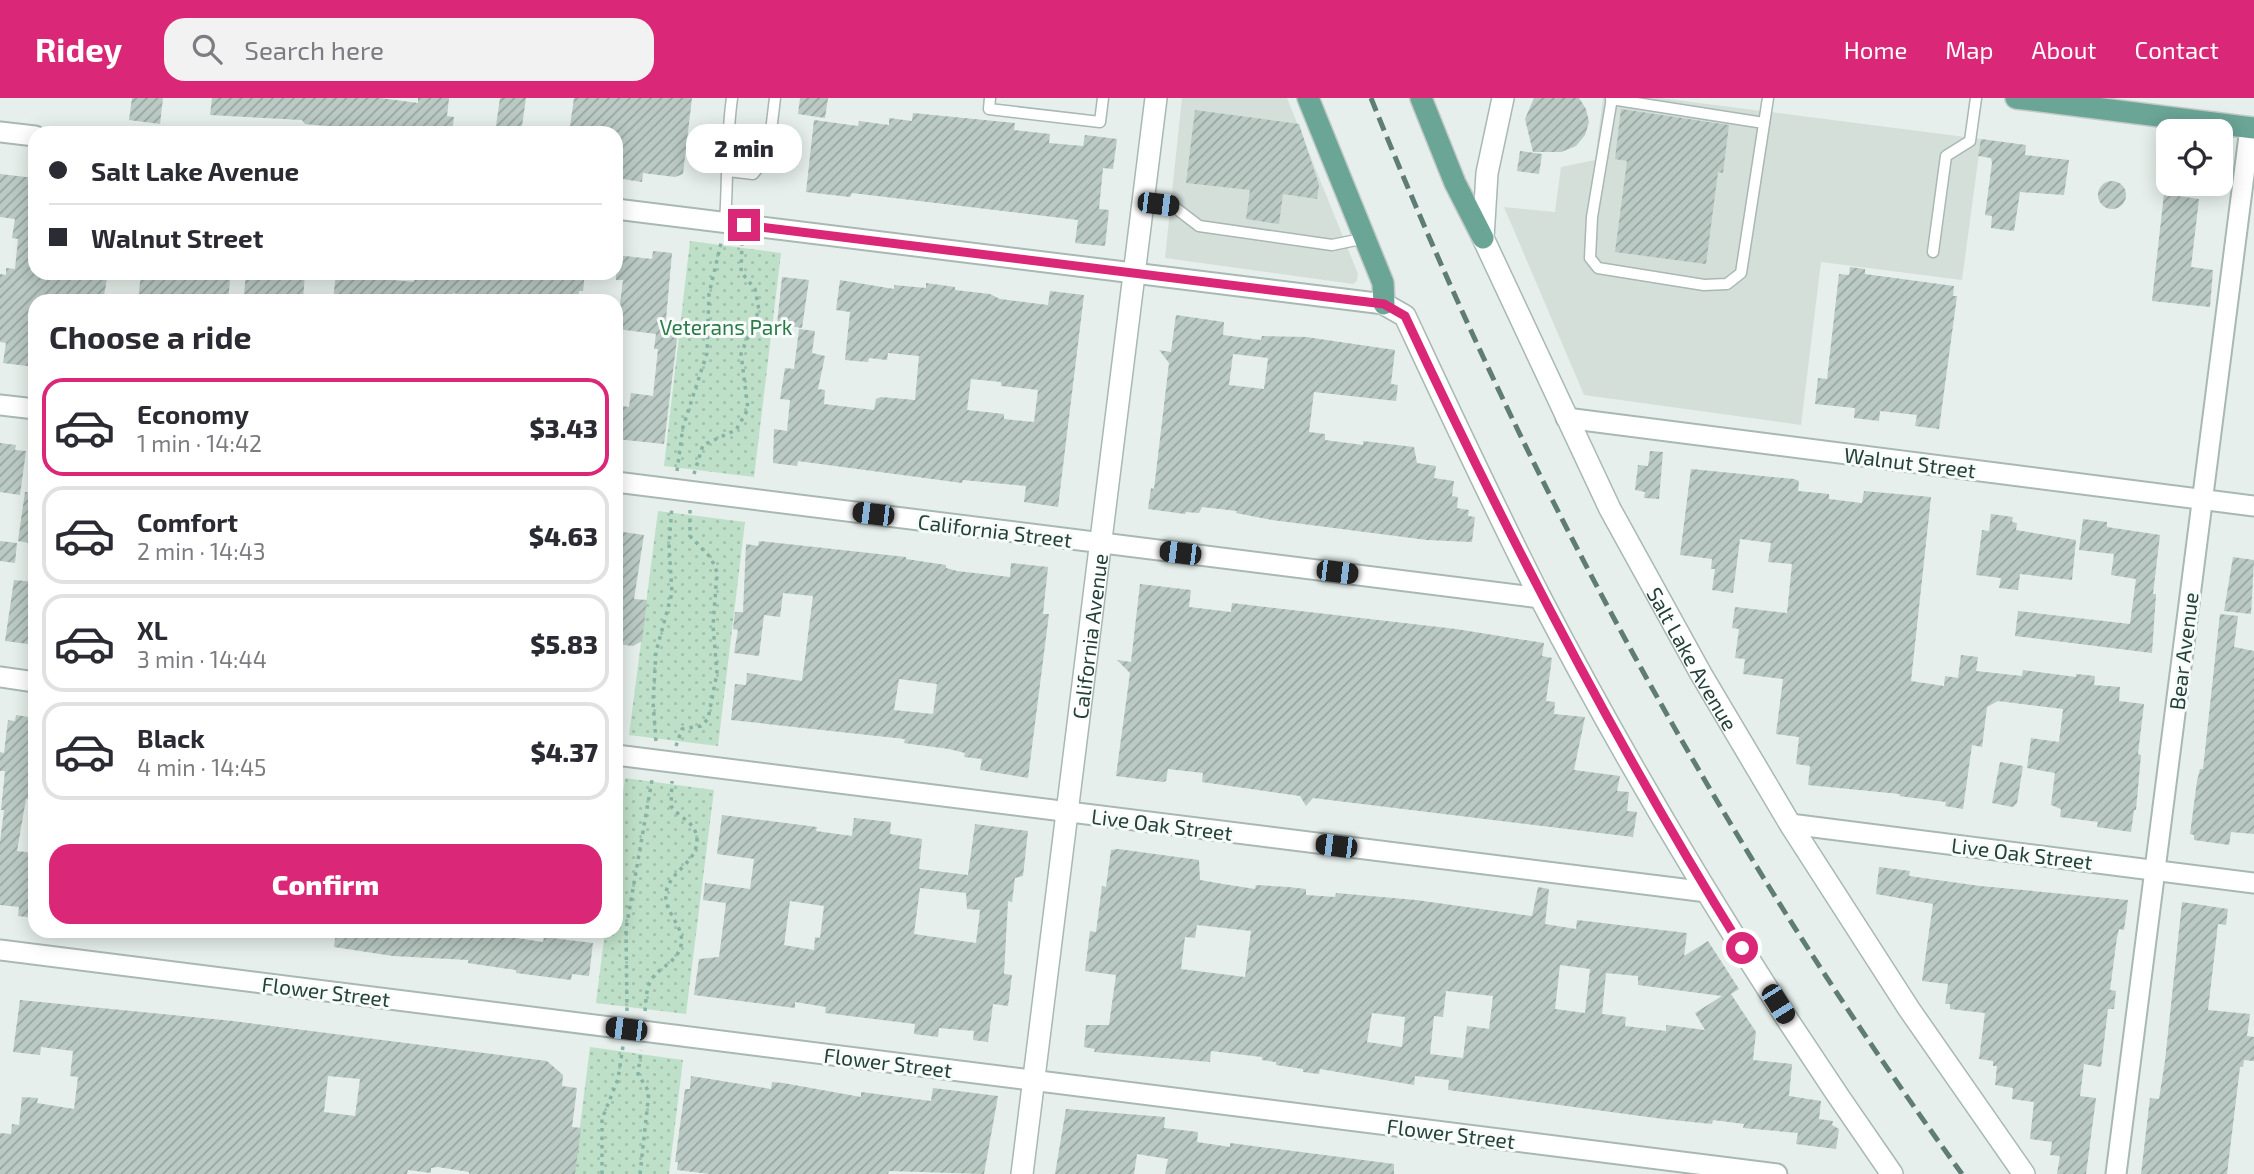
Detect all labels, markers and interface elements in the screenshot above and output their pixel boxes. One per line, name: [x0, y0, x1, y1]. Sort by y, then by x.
search box: [164, 18, 654, 81]
text: Ridey: [35, 29, 122, 69]
icon: search: [188, 30, 226, 68]
text: Search here: [244, 34, 384, 65]
text: Home: [1844, 35, 1907, 64]
text: Map: [1945, 35, 1993, 64]
text: About: [2031, 35, 2097, 64]
text: Contact: [2135, 35, 2219, 64]
map controls: [2156, 119, 2233, 196]
button: locate: [2156, 119, 2233, 196]
callout: 2 min: [686, 123, 802, 172]
text: 2 min: [714, 134, 774, 162]
text: Salt Lake Avenue: [91, 155, 299, 186]
car: [1136, 191, 1181, 217]
route end: [728, 209, 760, 241]
text: Walnut Street: [91, 222, 263, 253]
park label: Veterans Park: [660, 314, 793, 339]
text: Choose a ride: [49, 317, 252, 355]
icon: car: [53, 396, 116, 459]
text: Economy: [137, 398, 249, 429]
text: $3.43: [530, 412, 598, 443]
text: 1 min · 14:42: [137, 429, 262, 457]
street label: Walnut Street: [1843, 442, 1977, 482]
car: [851, 501, 896, 527]
icon: car: [53, 504, 116, 567]
text: Comfort: [137, 506, 238, 537]
street label: California Street: [917, 508, 1073, 552]
text: $4.63: [529, 520, 598, 551]
text: 2 min · 14:43: [137, 537, 266, 565]
car: [1158, 540, 1203, 566]
street label: California Avenue: [1066, 552, 1112, 720]
car: [1315, 559, 1360, 585]
street label: Salt Lake Avenue: [1643, 582, 1744, 734]
street label: Bear Avenue: [2163, 591, 2203, 711]
icon: car: [53, 612, 116, 675]
text: XL: [137, 614, 168, 645]
text: $5.83: [530, 628, 598, 659]
text: 3 min · 14:44: [137, 645, 267, 673]
icon: car: [53, 720, 116, 783]
text: Black: [137, 722, 205, 753]
text: $4.37: [530, 736, 598, 767]
text: 4 min · 14:45: [137, 753, 266, 781]
street label: Live Oak Street: [1090, 803, 1234, 845]
street label: Live Oak Street: [1950, 832, 2094, 874]
car: [1314, 833, 1359, 859]
button: Confirm: [49, 844, 602, 924]
route start: [1726, 932, 1758, 964]
street label: Flower Street: [260, 971, 392, 1011]
car: [1758, 981, 1799, 1027]
car: [604, 1016, 649, 1042]
street label: Flower Street: [822, 1042, 954, 1082]
street label: Flower Street: [1385, 1113, 1517, 1153]

